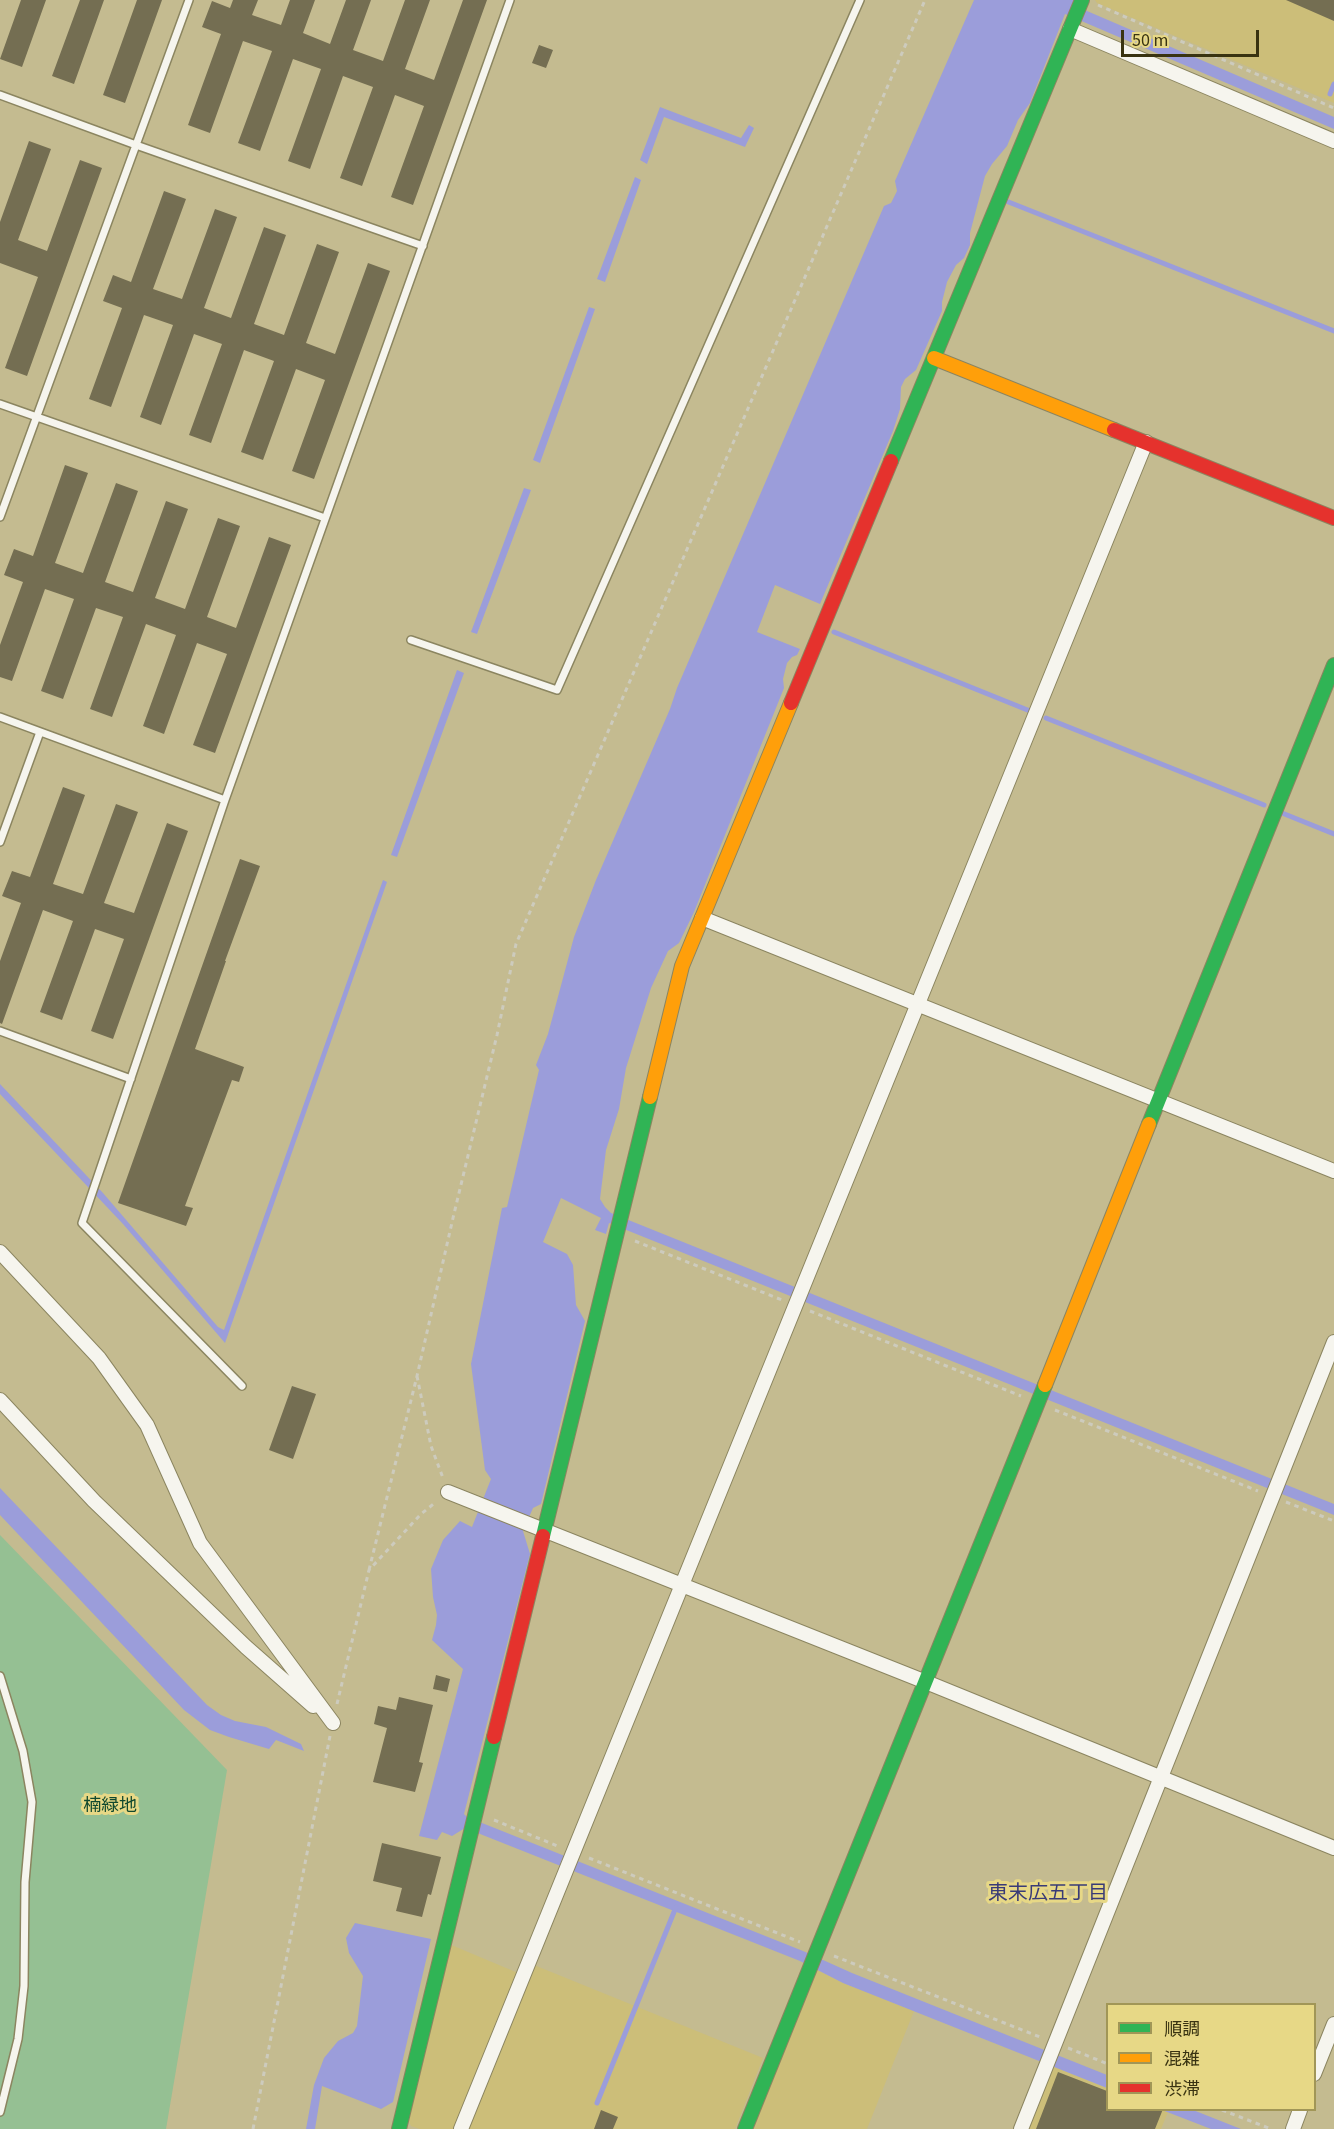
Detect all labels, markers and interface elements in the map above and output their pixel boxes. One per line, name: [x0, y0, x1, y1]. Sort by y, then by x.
scale bar: [1124, 18, 1262, 56]
text: 50 m: [1132, 28, 1168, 53]
park label: 楠緑地: [83, 1796, 137, 1818]
district label: 東末広五丁目: [988, 1883, 1108, 1907]
legend: [1106, 2003, 1316, 2111]
text: 順調: [1164, 2017, 1200, 2042]
text: 混雑: [1164, 2047, 1200, 2072]
text: 渋滞: [1164, 2077, 1200, 2102]

